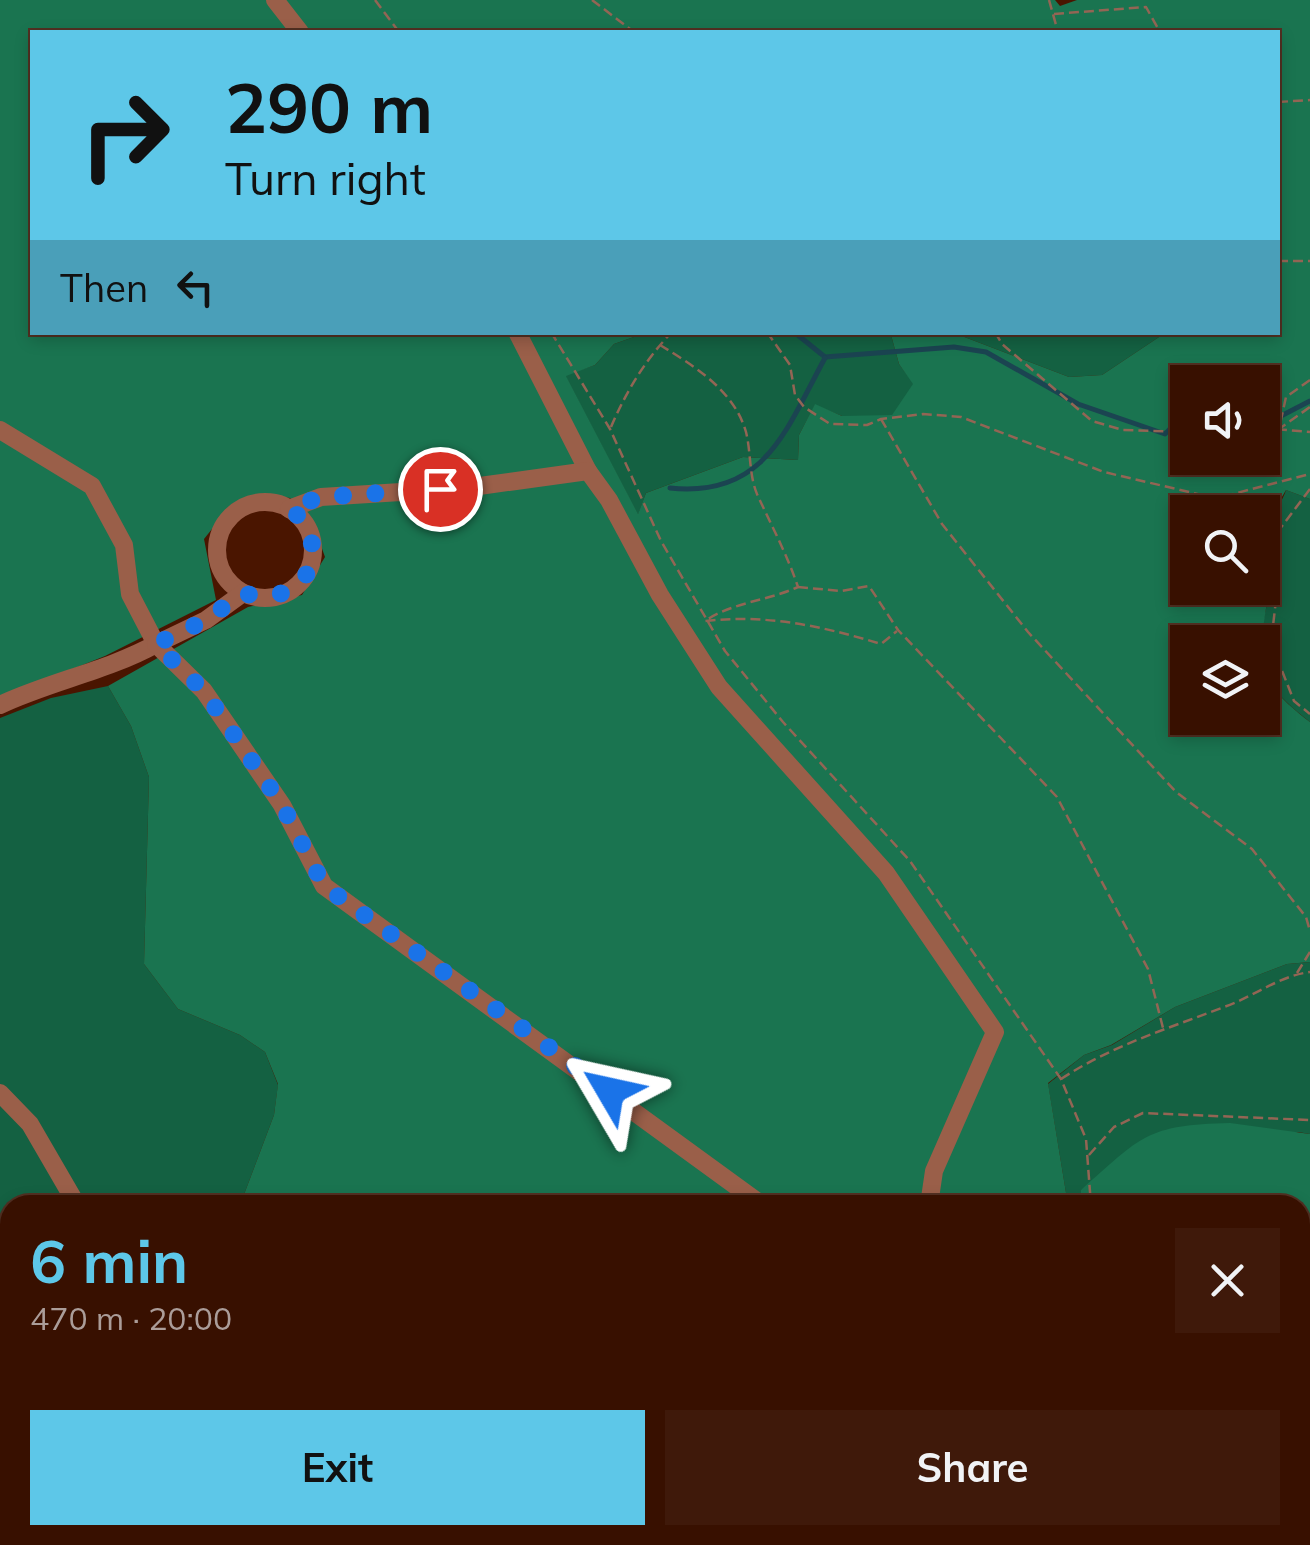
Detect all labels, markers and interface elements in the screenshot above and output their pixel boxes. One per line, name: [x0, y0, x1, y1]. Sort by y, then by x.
text: 290 m: [225, 63, 433, 151]
icon: right: [60, 70, 190, 200]
text: Turn right: [225, 150, 426, 206]
icon: left: [168, 260, 223, 315]
text: Then: [60, 264, 148, 312]
map controls: [1170, 365, 1280, 735]
button: sound: [1170, 365, 1280, 475]
pin: [398, 447, 483, 532]
icon: arrive: [413, 462, 468, 517]
button: search: [1170, 495, 1280, 605]
button: layers: [1170, 625, 1280, 735]
position arrow: [558, 1039, 662, 1143]
text: 6 min: [30, 1223, 188, 1298]
button: close: [1175, 1228, 1280, 1333]
text: 470 m · 20:00: [30, 1298, 232, 1338]
button: Exit: [30, 1410, 645, 1525]
button: Share: [665, 1410, 1280, 1525]

